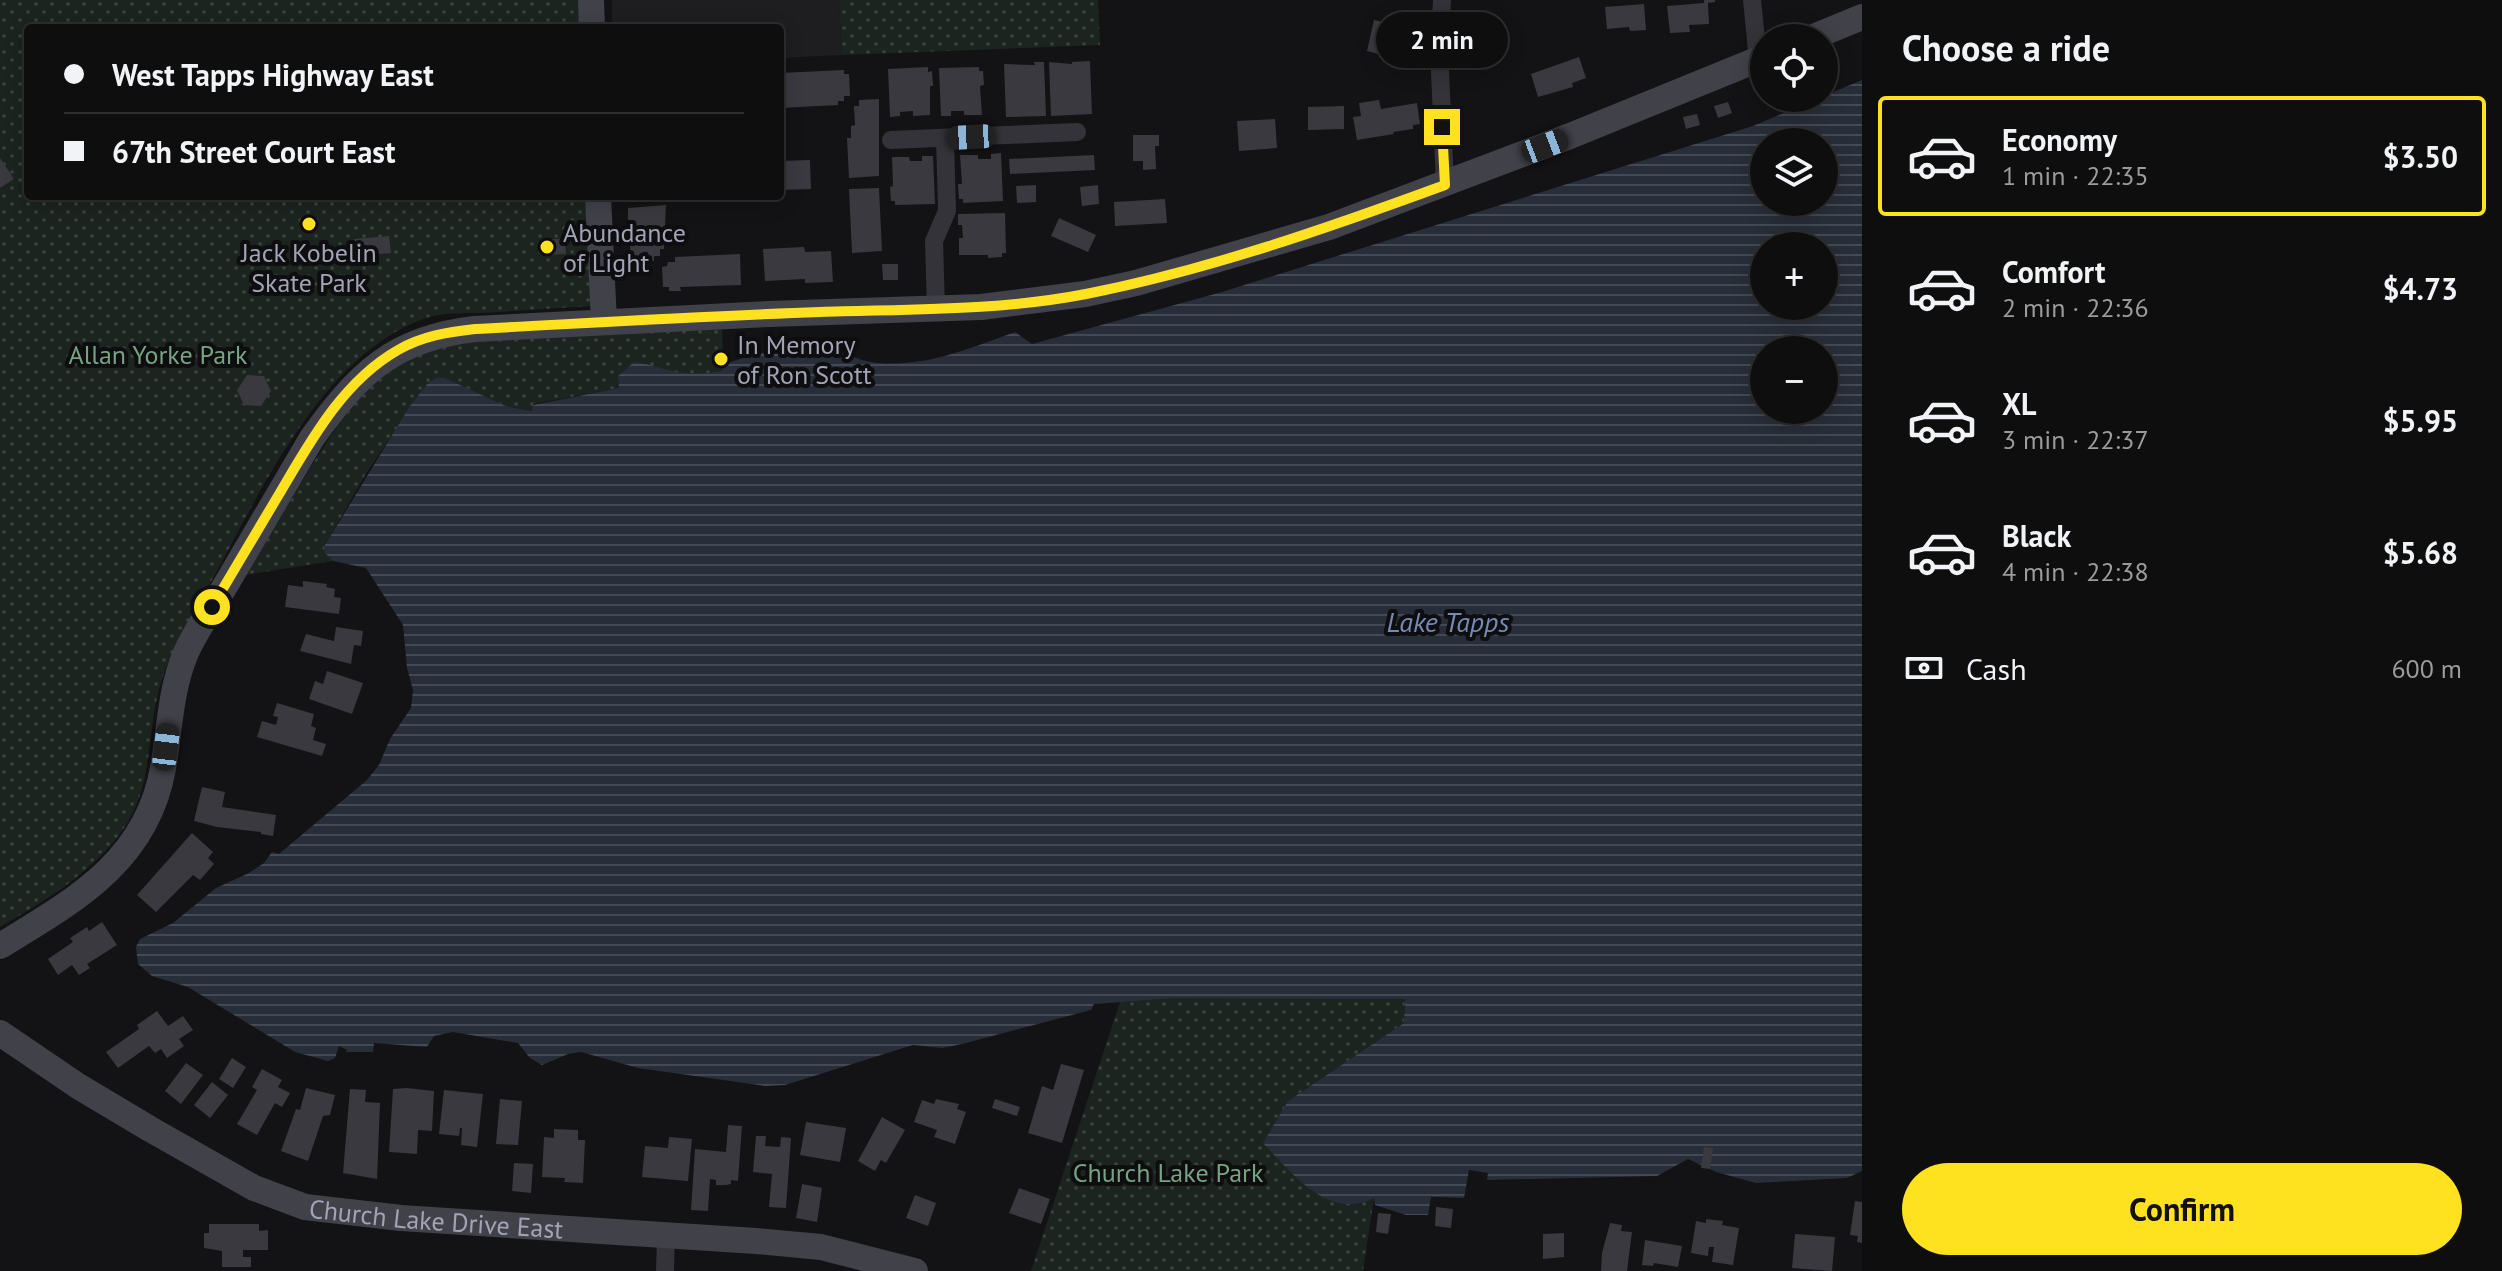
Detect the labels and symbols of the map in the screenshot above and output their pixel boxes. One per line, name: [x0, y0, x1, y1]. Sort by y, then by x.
callout: 2 min: [1376, 11, 1508, 67]
route end: [1424, 109, 1460, 145]
car: [946, 124, 996, 150]
car: [1518, 126, 1572, 166]
marker: Jack Kobelin Skate Park: [300, 215, 318, 233]
place label: Abundance of Light: [563, 216, 686, 279]
place label: Jack Kobelin Skate Park: [240, 236, 377, 299]
marker: Abundance of Light: [538, 238, 556, 256]
place label: In Memory of Ron Scott: [737, 328, 872, 391]
park label: Allan Yorke Park: [69, 338, 248, 371]
marker: In Memory of Ron Scott: [712, 350, 730, 368]
route start: [194, 589, 230, 625]
water label: Lake Tapps: [1387, 603, 1509, 640]
car: [151, 722, 181, 772]
park label: Church Lake Park: [1073, 1156, 1264, 1189]
street label: Church Lake Drive East: [307, 1191, 565, 1245]

